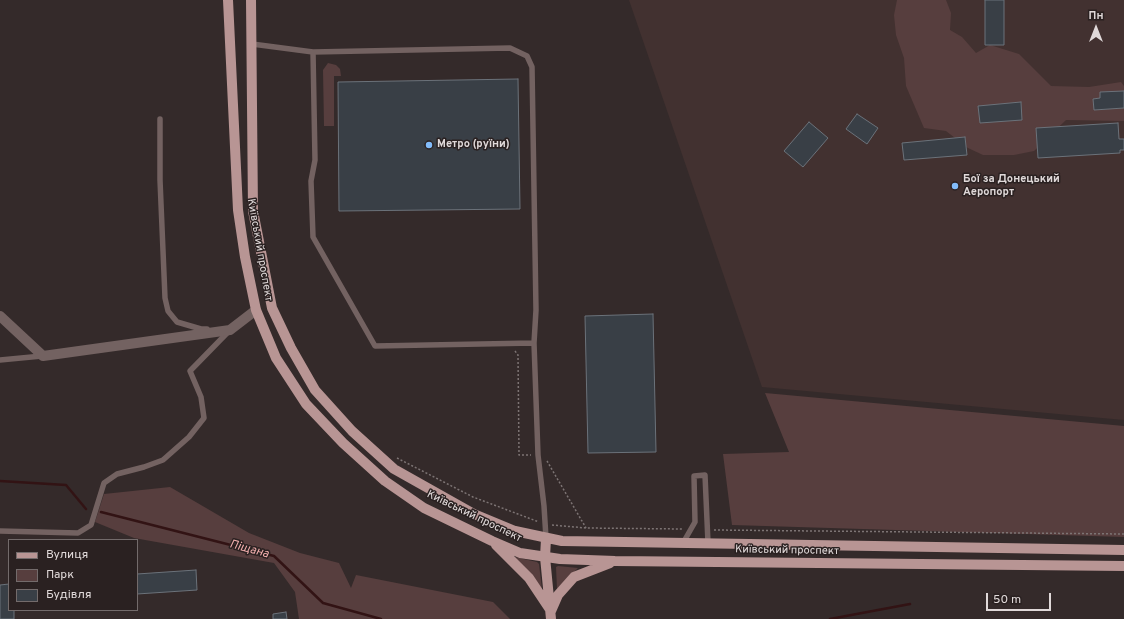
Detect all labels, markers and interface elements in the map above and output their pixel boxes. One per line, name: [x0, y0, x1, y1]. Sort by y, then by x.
north arrow: [1076, 8, 1116, 48]
text: Пн: [1089, 9, 1103, 23]
place label: Метро (руїни): [437, 138, 510, 152]
marker: Метро (руїни): [424, 140, 434, 150]
place label: Бої за Донецький Аеропорт: [963, 173, 1060, 199]
marker: Бої за Донецький Аеропорт: [950, 181, 960, 191]
street label: Київський проспект: [243, 198, 275, 302]
street label: Київський проспект: [424, 488, 524, 546]
water label: Піщана: [228, 538, 270, 562]
legend: [8, 539, 138, 611]
street label: Київський проспект: [735, 543, 839, 559]
text: Вулиця: [46, 547, 88, 563]
text: Парк: [46, 567, 74, 583]
scale bar: [988, 585, 1053, 611]
text: Будівля: [46, 587, 92, 603]
text: 50 m: [993, 592, 1021, 608]

